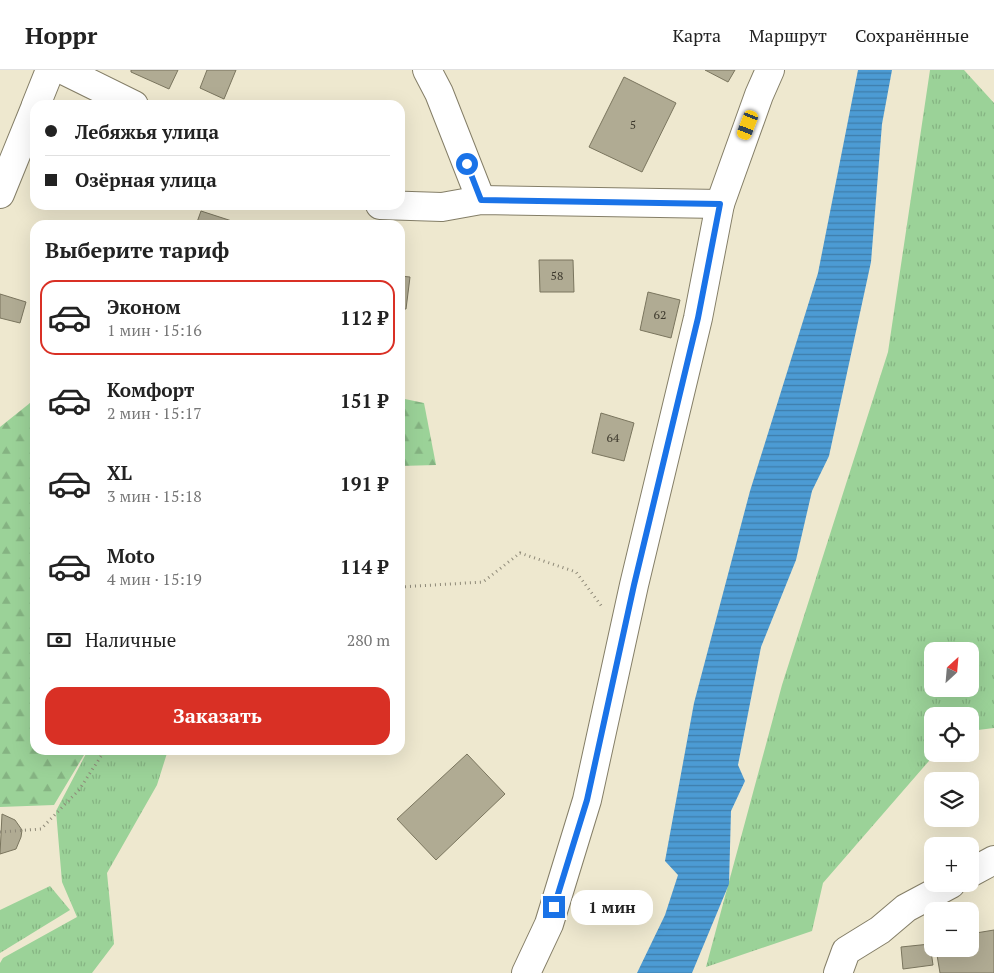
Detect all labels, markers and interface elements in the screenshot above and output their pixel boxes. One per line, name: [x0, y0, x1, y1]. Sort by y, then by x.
text: Hoppr: [25, 19, 97, 51]
text: Карта: [672, 23, 721, 47]
text: Маршрут: [749, 23, 827, 47]
text: Сохранённые: [855, 23, 969, 47]
car: [735, 108, 760, 142]
house number: 5: [630, 117, 636, 132]
text: Лебяжья улица: [75, 119, 219, 144]
route start: [456, 153, 478, 175]
text: Озёрная улица: [75, 167, 217, 192]
text: Выберите тариф: [45, 235, 229, 264]
house number: 58: [551, 268, 563, 283]
text: Эконом: [107, 294, 181, 319]
icon: car: [47, 295, 92, 340]
text: 112 ₽: [340, 305, 388, 330]
house number: 62: [654, 307, 666, 322]
text: 1 мин · 15:16: [107, 319, 202, 341]
text: Комфорт: [107, 377, 194, 402]
icon: car: [47, 378, 92, 423]
text: 151 ₽: [340, 388, 388, 413]
text: 2 мин · 15:17: [107, 402, 202, 424]
house number: 64: [607, 430, 620, 445]
text: XL: [107, 460, 132, 485]
icon: car: [47, 461, 92, 506]
text: 191 ₽: [340, 471, 388, 496]
text: 3 мин · 15:18: [107, 485, 202, 507]
text: Moto: [107, 543, 155, 568]
icon: car: [47, 544, 92, 589]
text: 114 ₽: [340, 554, 388, 579]
text: 4 мин · 15:19: [107, 568, 202, 590]
icon: cash: [45, 626, 73, 654]
text: Наличные: [85, 627, 176, 652]
text: 280 m: [347, 629, 390, 651]
north arrow: [924, 642, 979, 698]
map controls: [924, 642, 979, 957]
button: Заказать: [45, 687, 390, 745]
button: locate: [924, 707, 979, 762]
button: layers: [924, 772, 979, 827]
button: +: [924, 837, 979, 892]
callout: 1 мин: [572, 890, 654, 924]
route end: [543, 896, 565, 918]
text: 1 мин: [588, 896, 636, 918]
button: −: [924, 902, 979, 957]

